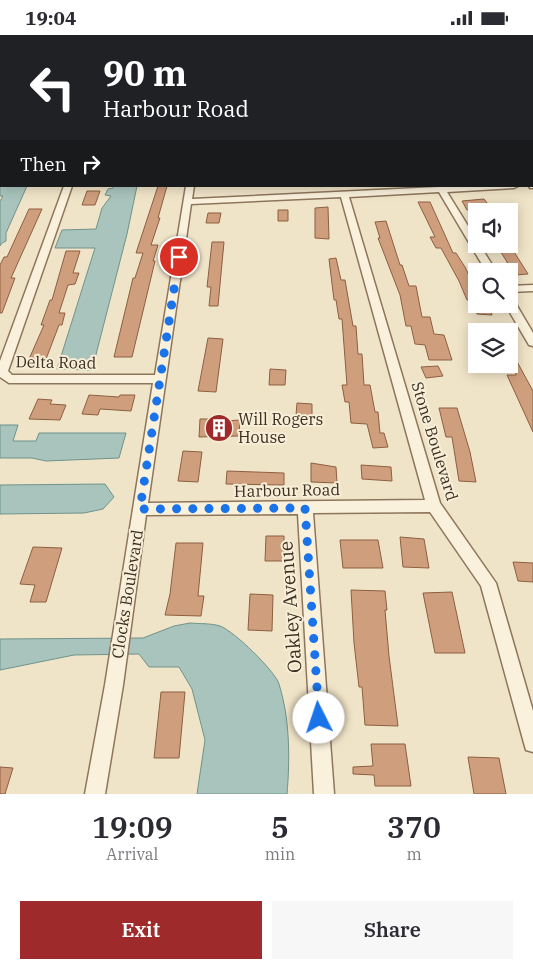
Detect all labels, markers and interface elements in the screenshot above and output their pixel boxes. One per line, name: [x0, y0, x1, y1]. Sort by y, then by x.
text: 19:04: [25, 6, 76, 30]
text: 90 m: [103, 50, 187, 96]
icon: left: [20, 55, 85, 120]
text: Harbour Road: [103, 94, 249, 123]
icon: right: [77, 150, 105, 178]
text: Then: [20, 152, 67, 176]
map controls: [468, 203, 518, 373]
button: sound: [468, 203, 518, 253]
pin: [158, 236, 200, 278]
icon: arrive: [165, 243, 193, 271]
button: search: [468, 263, 518, 313]
button: layers: [468, 323, 518, 373]
street label: Delta Road: [15, 351, 97, 373]
street label: Stone Boulevard: [407, 379, 463, 503]
place label: Will Rogers House: [238, 409, 323, 447]
building icon: Will Rogers House: [204, 413, 234, 443]
street label: Harbour Road: [234, 479, 340, 501]
street label: Clocks Boulevard: [107, 528, 147, 660]
street label: Oakley Avenue: [273, 540, 307, 674]
position arrow: [292, 691, 344, 743]
text: 19:09: [92, 807, 173, 846]
text: 5: [271, 807, 289, 846]
text: 370: [387, 807, 441, 846]
text: Arrival: [106, 844, 158, 864]
text: min: [265, 844, 295, 864]
text: m: [406, 844, 422, 864]
button: Exit: [20, 901, 262, 959]
button: Share: [272, 901, 513, 959]

